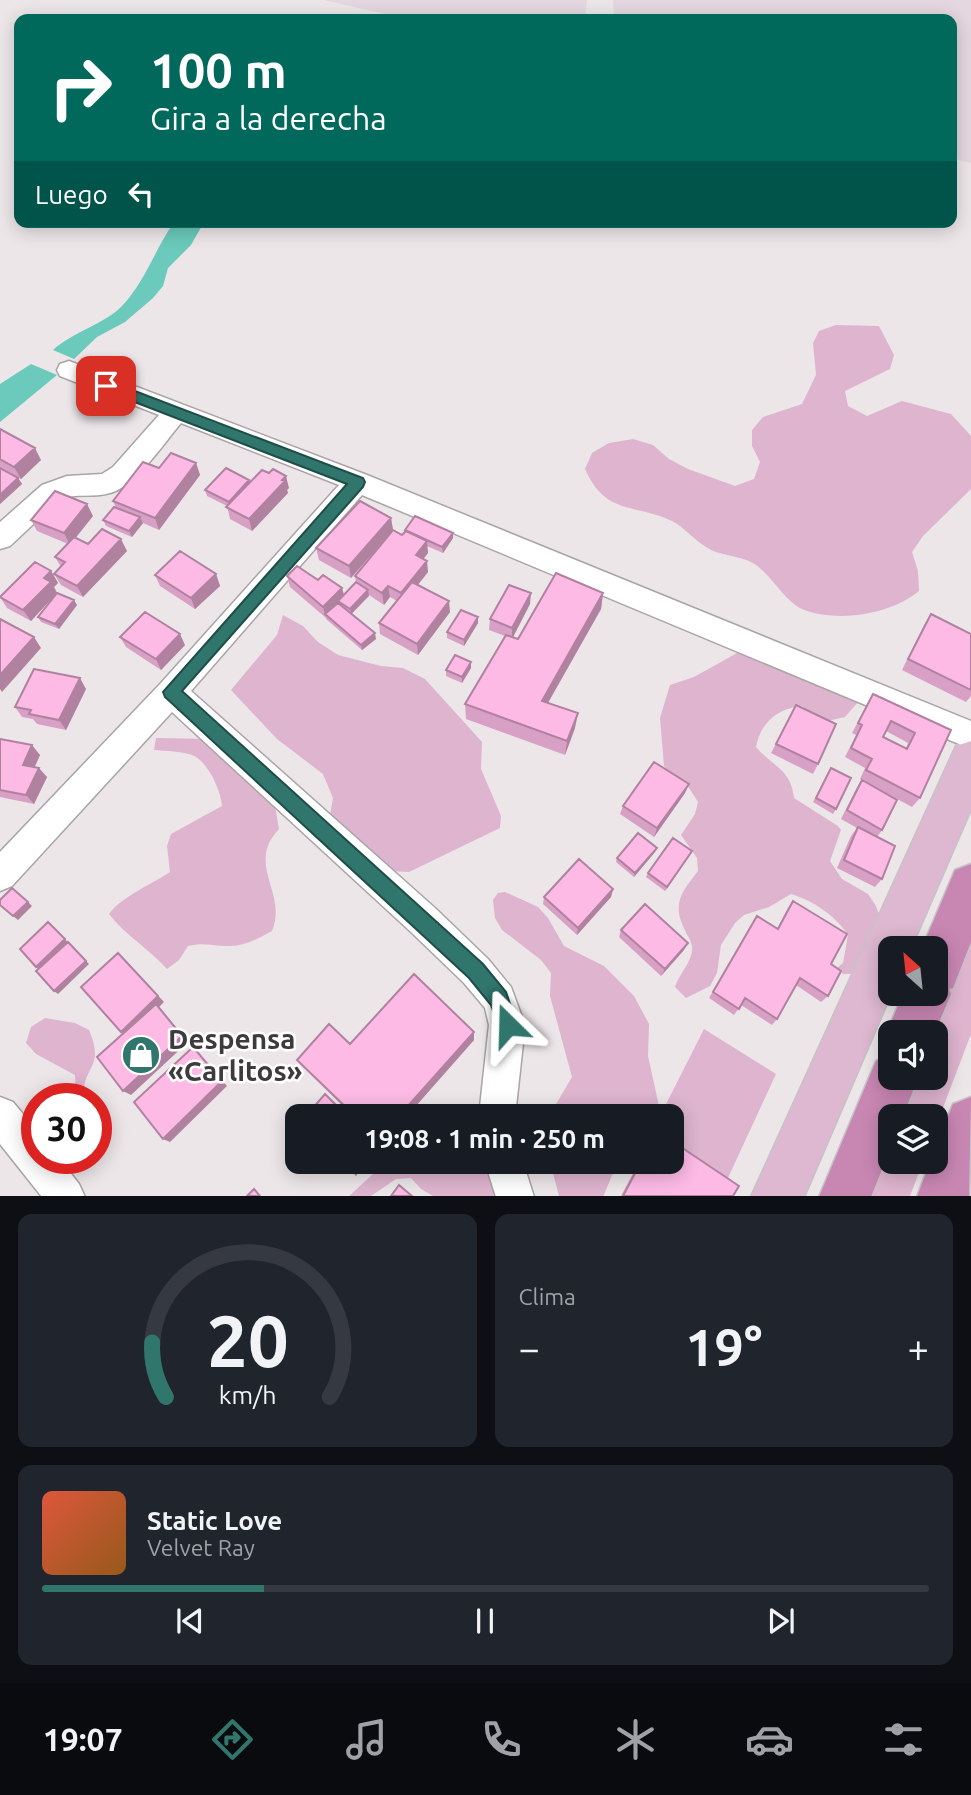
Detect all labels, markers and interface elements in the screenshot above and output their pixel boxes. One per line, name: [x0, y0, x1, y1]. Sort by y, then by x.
icon: right: [35, 42, 126, 133]
text: 100 m: [150, 42, 287, 97]
text: Gira a la derecha: [150, 100, 387, 136]
icon: left: [122, 175, 160, 213]
text: Luego: [35, 180, 108, 209]
pin: [76, 356, 136, 416]
icon: arrive: [87, 367, 125, 405]
north arrow: [878, 936, 948, 1006]
map controls: [878, 936, 948, 1174]
position arrow: [471, 988, 545, 1062]
button: sound: [878, 1020, 948, 1090]
place label: Despensa «Carlitos»: [168, 1023, 303, 1086]
shop icon: Despensa «Carlitos»: [120, 1034, 162, 1076]
speed limit sign: 30: [21, 1083, 112, 1174]
button: layers: [878, 1104, 948, 1174]
text: 19:08 · 1 min · 250 m: [364, 1124, 605, 1153]
text: Clima: [519, 1284, 576, 1309]
text: 20: [206, 1299, 288, 1381]
text: 19°: [685, 1318, 762, 1376]
text: −: [519, 1327, 540, 1369]
text: +: [908, 1327, 929, 1369]
text: km/h: [218, 1380, 276, 1408]
text: Static Love: [147, 1506, 282, 1535]
text: Velvet Ray: [147, 1535, 255, 1560]
icon: previous: [171, 1602, 209, 1640]
icon: pause: [466, 1602, 504, 1640]
icon: next: [762, 1602, 800, 1640]
icon: directions: [208, 1715, 257, 1764]
icon: music: [342, 1715, 391, 1764]
icon: phone: [477, 1715, 526, 1764]
icon: climate: [611, 1715, 660, 1764]
icon: car: [745, 1715, 794, 1764]
icon: filters: [879, 1715, 928, 1764]
text: 19:07: [43, 1721, 123, 1757]

